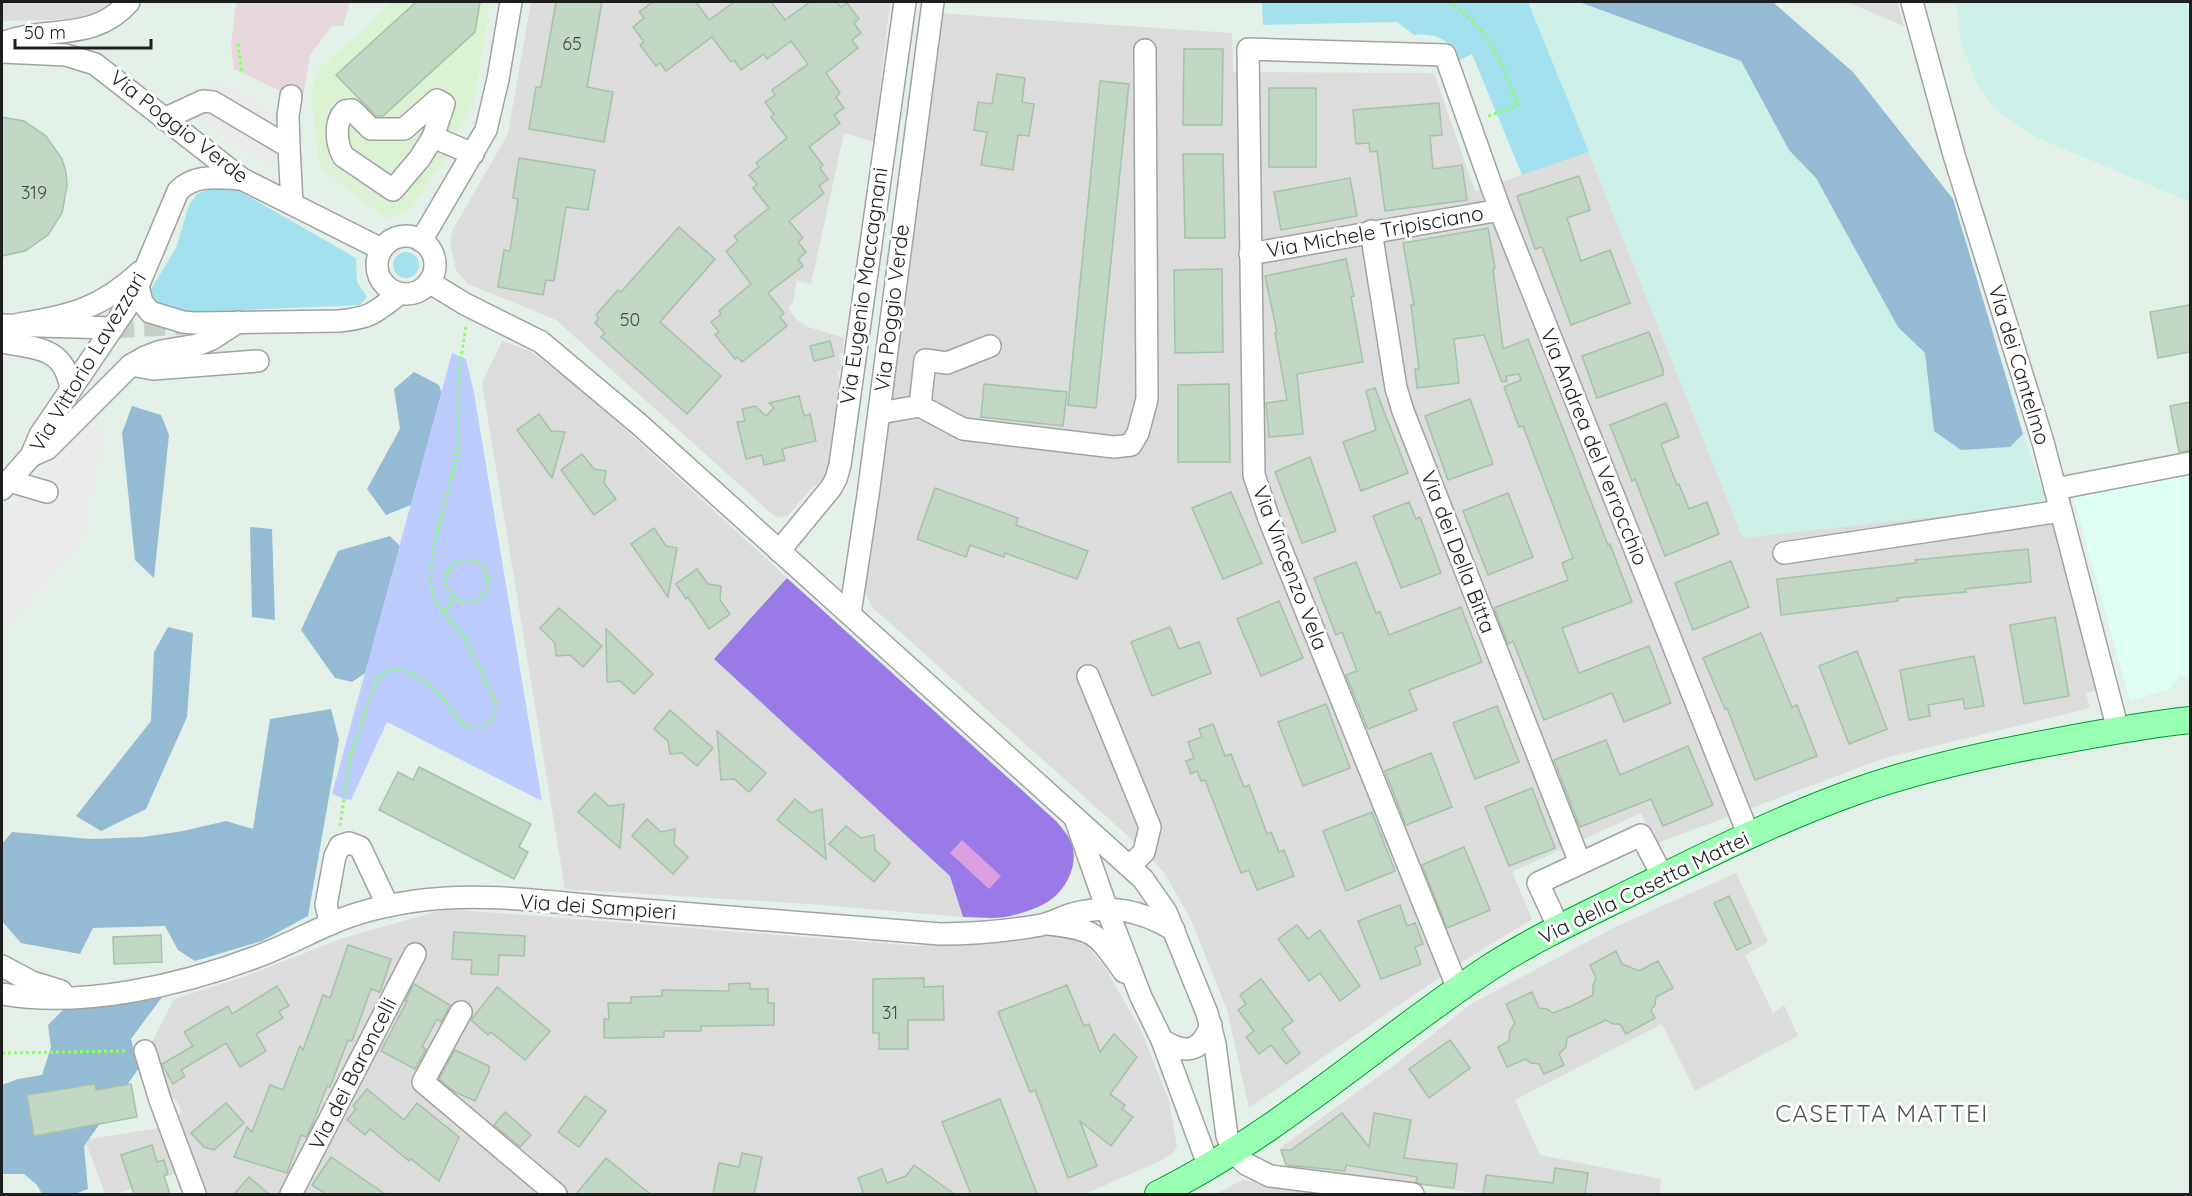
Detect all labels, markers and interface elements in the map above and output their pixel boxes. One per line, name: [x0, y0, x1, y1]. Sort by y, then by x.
scale bar: [15, 12, 152, 50]
text: 50 m: [24, 21, 66, 44]
house number: 65: [562, 32, 582, 55]
street label: Via Poggio Verde: [105, 64, 254, 188]
street label: Via Eugenio Maccagnani: [833, 166, 893, 406]
house number: 319: [21, 181, 47, 204]
street label: Via Michele Tripisciano: [1264, 199, 1485, 263]
street label: Via Poggio Verde: [868, 223, 914, 393]
street label: Via Vittorio Lavezzari: [23, 267, 151, 456]
street label: Via dei Cantelmo: [1983, 282, 2057, 448]
house number: 50: [620, 308, 640, 331]
street label: Via Andrea del Verrocchio: [1535, 324, 1654, 569]
street label: Via dei Della Bitta: [1416, 467, 1502, 637]
street label: Via Vincenzo Vela: [1248, 482, 1334, 653]
street label: Via della Casetta Mattei: [1534, 825, 1753, 949]
street label: Via dei Sampieri: [519, 888, 677, 924]
street label: Via dei Baroncelli: [303, 993, 402, 1154]
house number: 31: [882, 1001, 898, 1024]
district label: CASETTA MATTEI: [1775, 1098, 1989, 1128]

